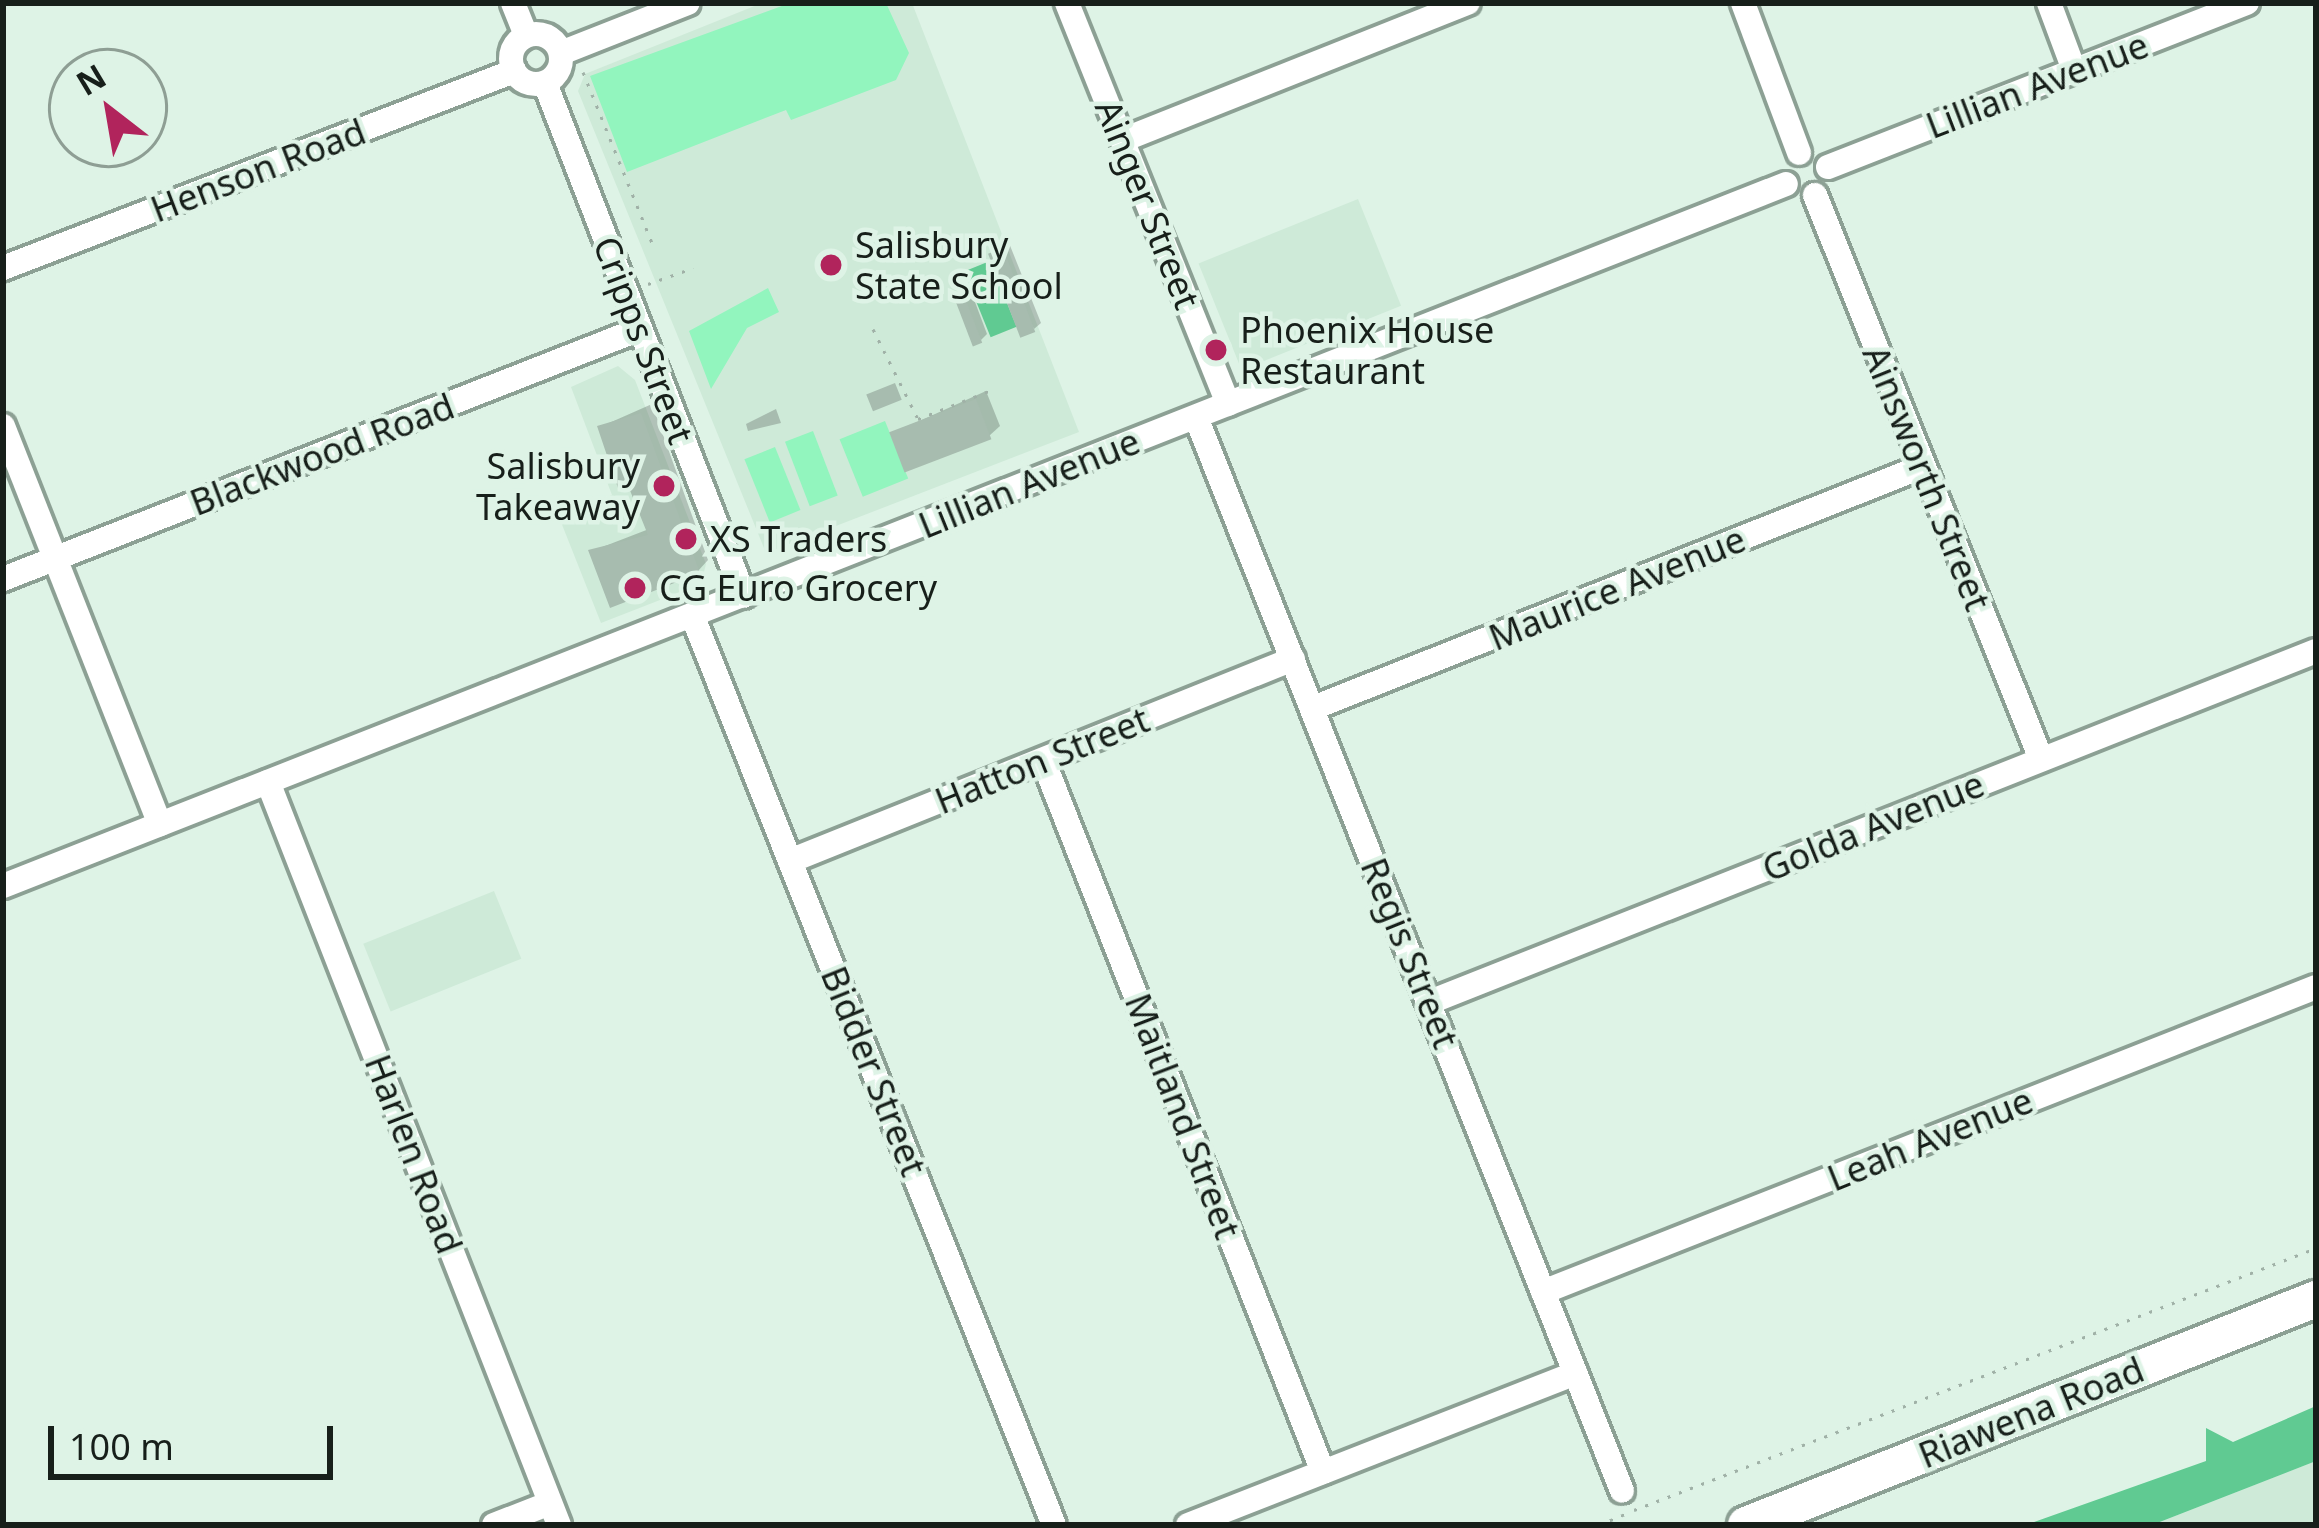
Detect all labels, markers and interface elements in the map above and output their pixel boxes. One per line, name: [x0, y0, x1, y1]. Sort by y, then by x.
street label: Lillian Avenue: [1920, 23, 2154, 147]
north arrow: [48, 48, 168, 168]
text: N: [68, 53, 114, 105]
street label: Ainger Street: [1086, 93, 1210, 315]
street label: Henson Road: [145, 109, 371, 231]
place label: Salisbury State School: [855, 222, 1063, 307]
street label: Cripps Street: [585, 230, 703, 450]
marker: Salisbury State School: [818, 252, 844, 278]
place label: Phoenix House Restaurant: [1240, 307, 1494, 392]
marker: Phoenix House Restaurant: [1203, 337, 1229, 363]
street label: Ainsworth Street: [1854, 339, 2000, 617]
street label: Blackwood Road: [184, 384, 460, 524]
street label: Lillian Avenue: [912, 419, 1146, 547]
place label: Salisbury Takeaway: [476, 443, 640, 528]
marker: Salisbury Takeaway: [651, 473, 677, 499]
place label: XS Traders: [710, 517, 887, 561]
street label: Maurice Avenue: [1483, 517, 1751, 659]
marker: XS Traders: [673, 526, 699, 552]
place label: CG Euro Grocery: [659, 566, 937, 610]
marker: CG Euro Grocery: [622, 575, 648, 601]
street label: Hatton Street: [929, 697, 1155, 823]
street label: Golda Avenue: [1756, 762, 1990, 890]
street label: Regis Street: [1352, 852, 1468, 1054]
street label: Bidder Street: [812, 960, 936, 1182]
street label: Maitland Street: [1116, 987, 1250, 1245]
street label: Harlen Road: [356, 1048, 472, 1260]
street label: Leah Avenue: [1821, 1078, 2039, 1200]
street label: Riawena Road: [1912, 1347, 2150, 1477]
scale bar: [54, 1402, 339, 1476]
text: 100 m: [69, 1422, 174, 1471]

